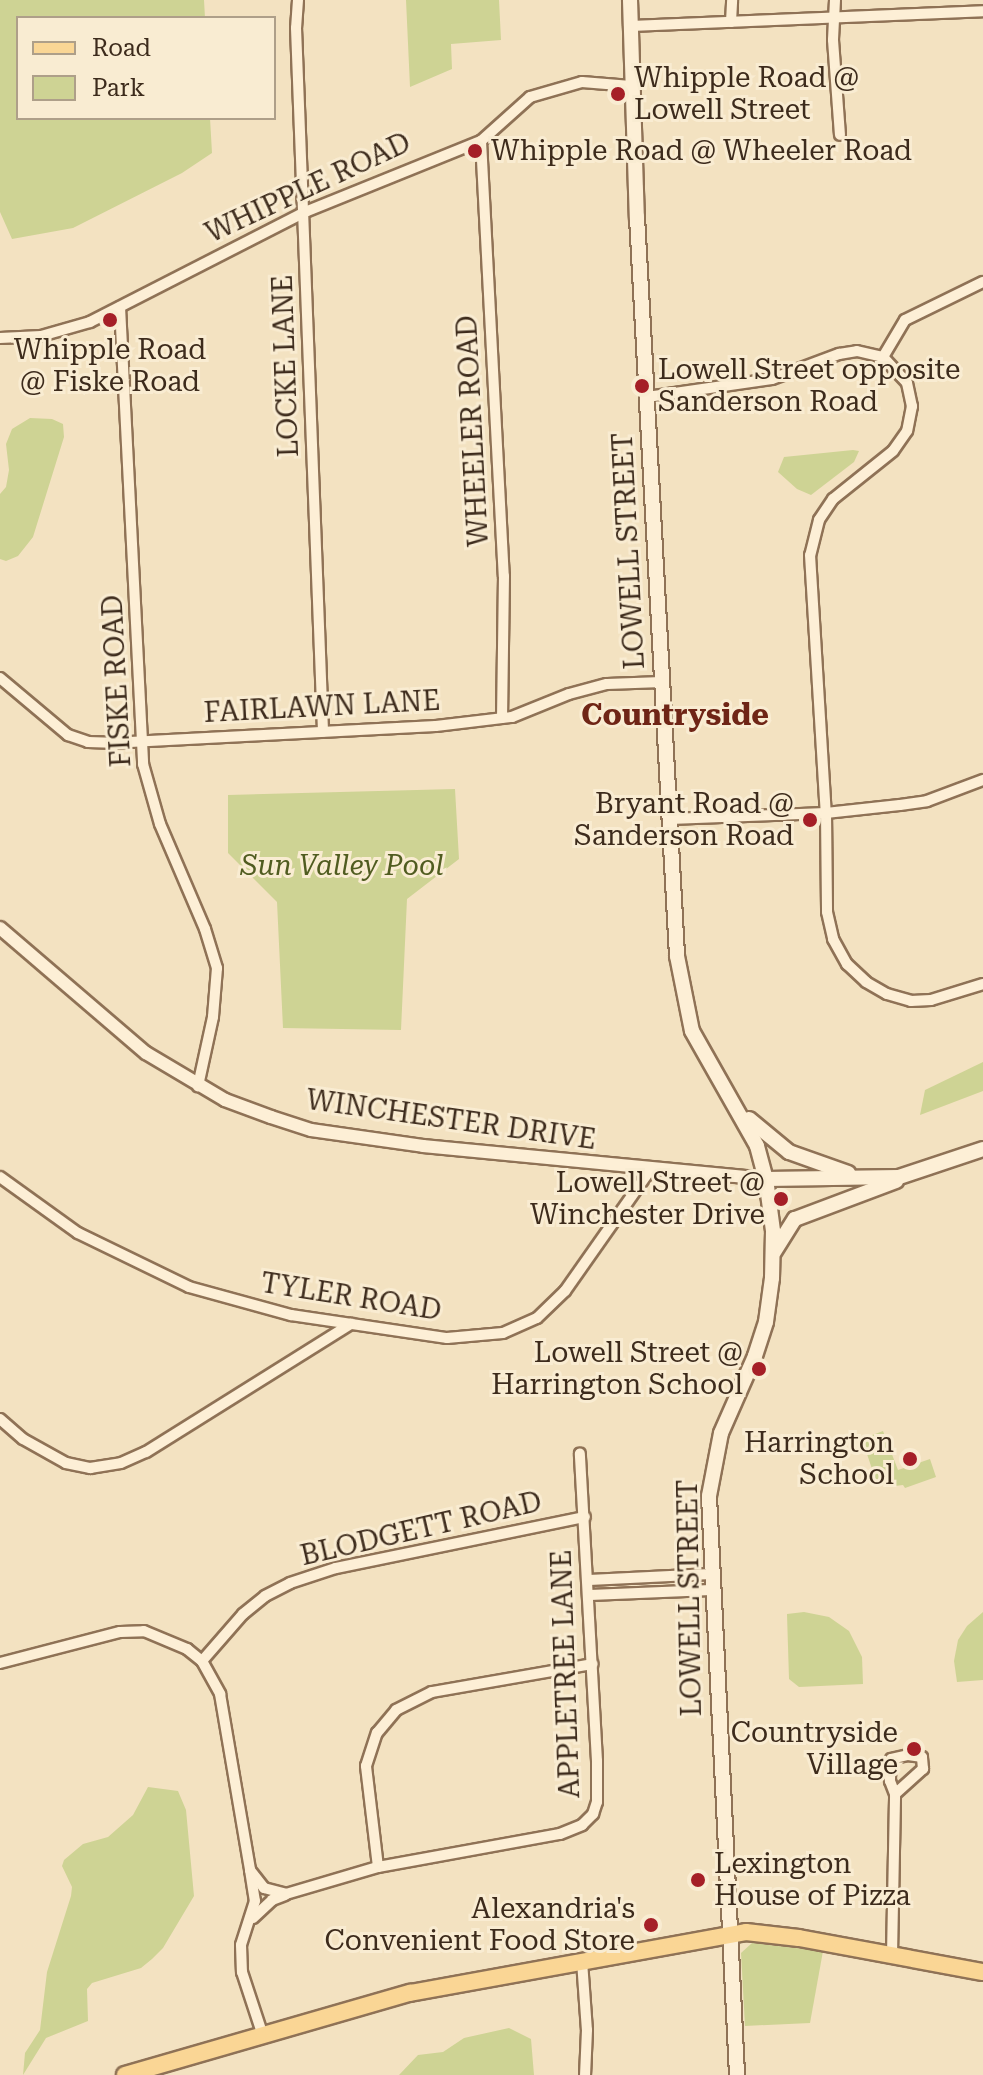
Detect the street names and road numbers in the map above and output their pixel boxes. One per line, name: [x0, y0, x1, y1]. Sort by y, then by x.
street label: WHIPPLE ROAD: [200, 126, 416, 250]
street label: LOCKE LANE: [266, 274, 306, 458]
street label: WHEELER ROAD: [450, 314, 496, 548]
street label: LOWELL STREET: [606, 432, 652, 670]
street label: FISKE ROAD: [96, 594, 138, 768]
street label: FAIRLAWN LANE: [203, 684, 441, 730]
street label: WINCHESTER DRIVE: [304, 1083, 598, 1157]
street label: TYLER ROAD: [258, 1266, 444, 1328]
street label: LOWELL STREET: [671, 1479, 709, 1717]
street label: BLODGETT ROAD: [297, 1485, 545, 1573]
street label: APPLETREE LANE: [545, 1549, 587, 1799]

